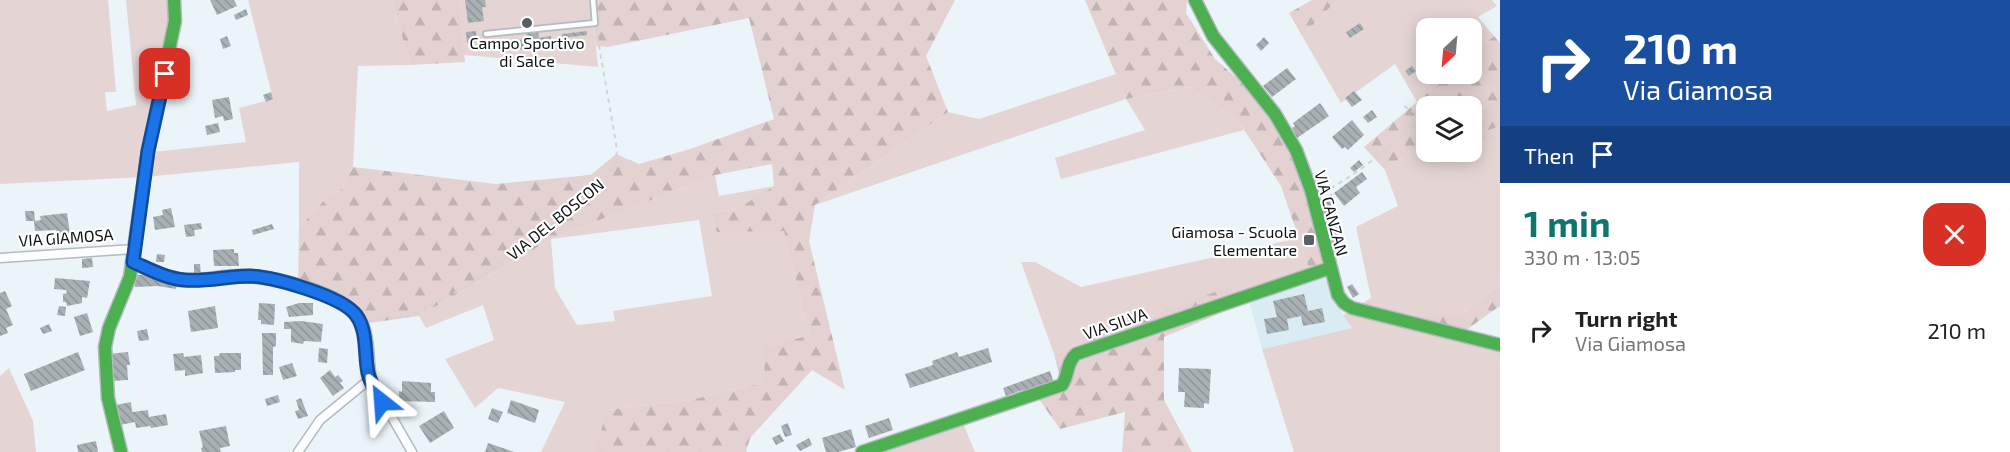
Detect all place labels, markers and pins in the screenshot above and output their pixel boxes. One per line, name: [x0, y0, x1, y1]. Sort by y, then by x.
marker: Campo Sportivo di Salce: [520, 16, 534, 30]
place label: Campo Sportivo di Salce: [469, 33, 585, 70]
pin: [139, 48, 190, 99]
place label: Giamosa - Scuola Elementare: [1171, 222, 1297, 259]
marker: Giamosa - Scuola Elementare: [1302, 233, 1316, 247]

